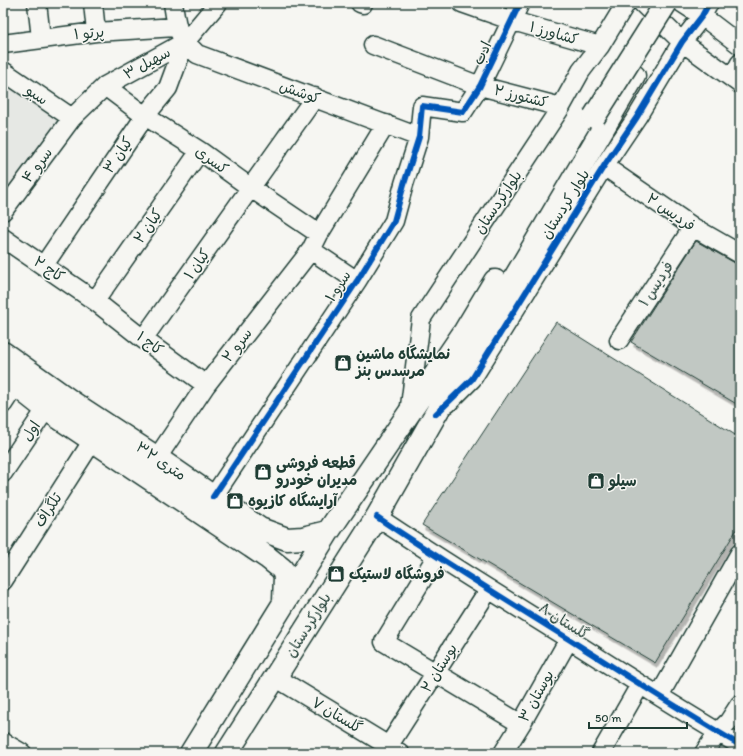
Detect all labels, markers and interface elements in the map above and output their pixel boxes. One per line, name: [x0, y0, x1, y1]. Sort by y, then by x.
street label: کشاورز ۱: [527, 17, 581, 49]
street label: پرتو ۱: [73, 23, 105, 44]
street label: ادب: [469, 38, 495, 68]
street label: سهیل ۳: [120, 43, 174, 83]
street label: کوشش: [277, 76, 323, 108]
street label: سبو: [22, 81, 52, 109]
street label: کشتورز ۲: [492, 81, 550, 111]
street label: کیان ۳: [99, 133, 137, 177]
street label: کسری: [192, 142, 232, 178]
street label: سرو ۴: [18, 144, 57, 187]
street label: بلوار کردستان: [537, 166, 593, 242]
street label: بلوارکردستان: [470, 167, 526, 237]
street label: فردیس ۲: [643, 189, 699, 235]
street label: کیان ۲: [130, 205, 166, 247]
street label: کیان ۱: [180, 245, 214, 283]
street label: کاج ۲: [30, 252, 68, 287]
street label: فردیس ۱: [635, 258, 677, 310]
street label: سرو ۱: [321, 267, 356, 306]
street label: سرو ۲: [218, 324, 257, 366]
street label: کاج ۱: [133, 327, 167, 360]
place label: نمایشگاه ماشین مرسدس بنز: [354, 344, 450, 380]
shop icon: نمایشگاه ماشین مرسدس بنز: [333, 353, 353, 373]
street label: اول: [18, 417, 44, 445]
street label: ۳۲ متری: [132, 438, 190, 484]
place label: قطعه فروشی مدیران خودرو: [275, 454, 357, 490]
shop icon: قطعه فروشی مدیران خودرو: [253, 462, 273, 482]
shop icon: سیلو: [586, 471, 606, 491]
place label: سیلو: [607, 472, 637, 491]
street label: تلگراف: [30, 489, 66, 530]
shop icon: آرایشگاه کازیوه: [225, 491, 245, 511]
place label: آرایشگاه کازیوه: [248, 491, 338, 511]
shop icon: فروشگاه لاستیک: [326, 564, 346, 584]
place label: فروشگاه لاستیک: [349, 564, 445, 583]
street label: بلوارکردستان: [281, 589, 335, 661]
street label: گلستان ۸: [536, 599, 592, 643]
street label: بوستان ۲: [417, 640, 461, 696]
street label: بوستان ۳: [514, 667, 558, 725]
street label: گلستان ۷: [308, 693, 366, 737]
scale bar: [589, 704, 687, 730]
text: 50 m: [595, 711, 621, 725]

